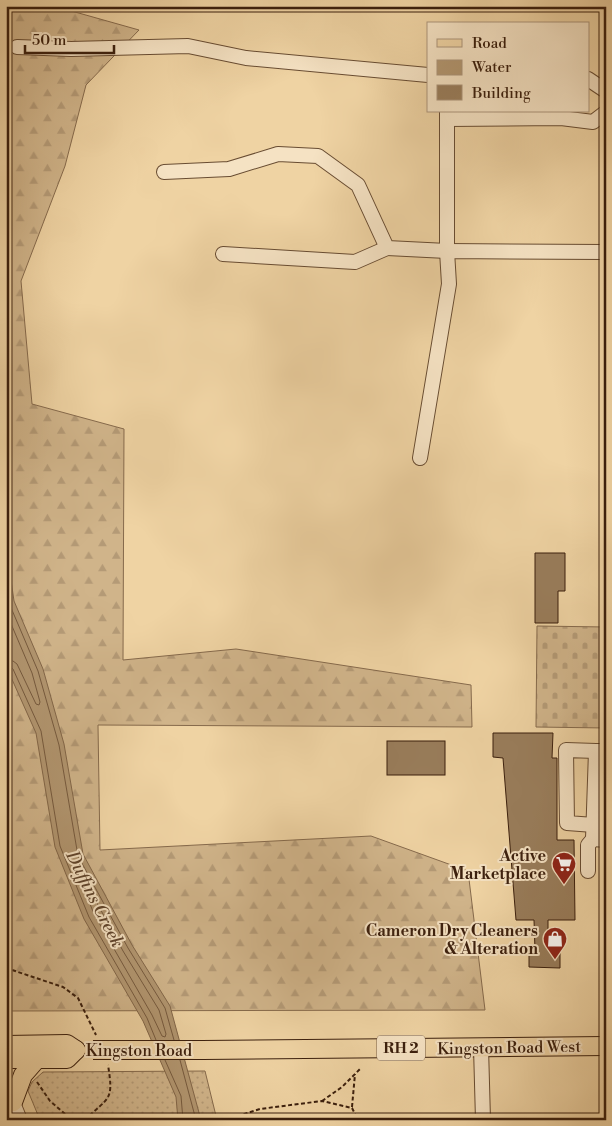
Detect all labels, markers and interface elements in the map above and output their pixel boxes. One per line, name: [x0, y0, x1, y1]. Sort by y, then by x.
scale bar: [25, 22, 114, 54]
legend: [427, 22, 590, 112]
text: 50 m: [32, 31, 66, 50]
text: Road: [472, 34, 507, 53]
text: Water: [471, 58, 512, 77]
text: Building: [471, 84, 531, 103]
water label: Duffins Creek: [60, 846, 129, 952]
place label: Active Marketplace: [450, 846, 546, 884]
supermarket icon: Active Marketplace: [551, 851, 577, 885]
place label: Cameron Dry Cleaners & Alteration: [366, 921, 538, 959]
shop icon: Cameron Dry Cleaners & Alteration: [542, 926, 568, 960]
road number: RH 2: [377, 1036, 425, 1060]
street label: Kingston Road West: [437, 1037, 582, 1059]
street label: Kingston Road: [86, 1041, 192, 1061]

